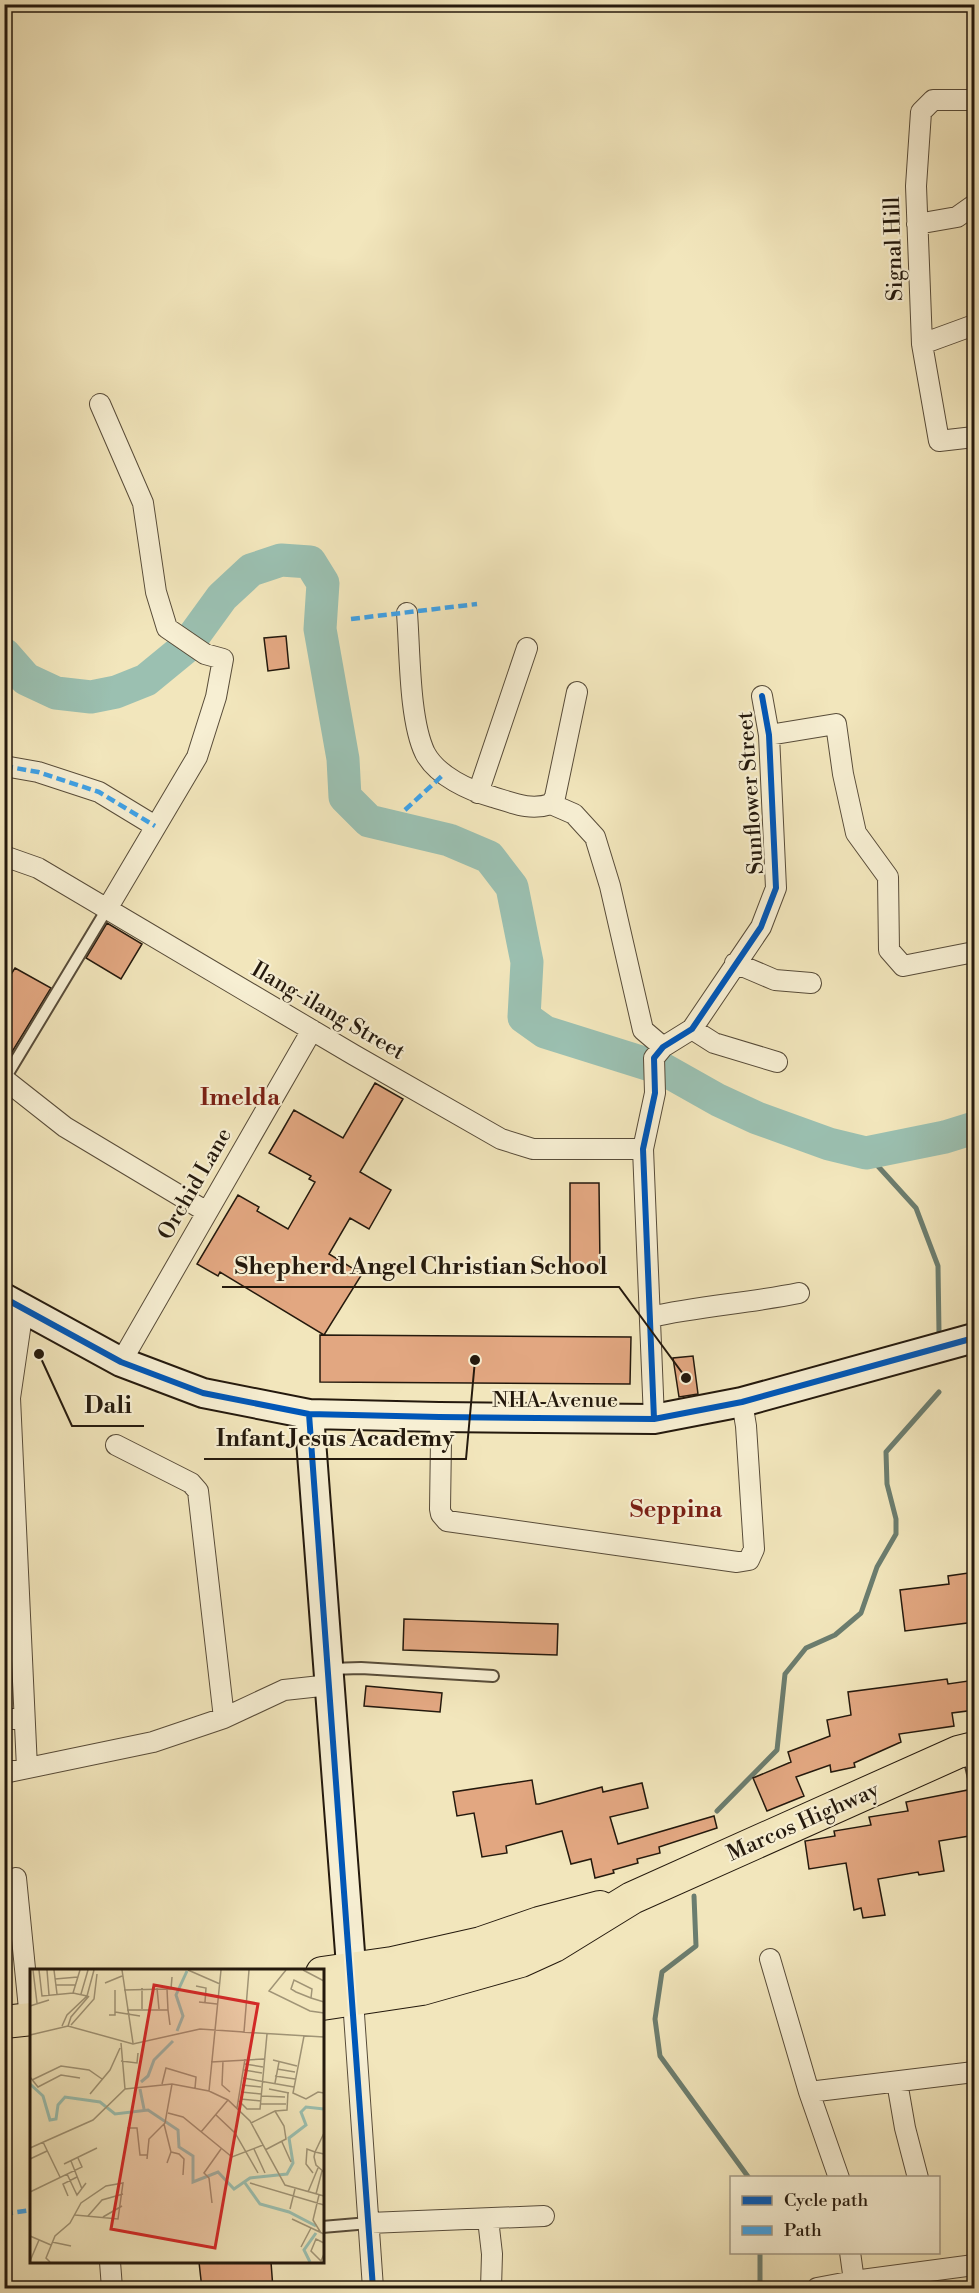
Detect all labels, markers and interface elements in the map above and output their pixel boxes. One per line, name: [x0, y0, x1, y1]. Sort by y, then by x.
street label: Signal Hill: [879, 196, 909, 302]
street label: Sunflower Street: [732, 710, 770, 875]
street label: Ilang-ilang Street: [246, 956, 410, 1066]
district label: Imelda: [200, 1083, 281, 1113]
street label: Orchid Lane: [152, 1123, 238, 1245]
callout: Shepherd Angel Christian School: [222, 1245, 619, 1287]
text: Shepherd Angel Christian School: [235, 1252, 608, 1282]
callout: Dali: [72, 1384, 144, 1426]
street label: NHA Avenue: [492, 1387, 618, 1414]
text: Dali: [84, 1391, 132, 1421]
callout: Infant Jesus Academy: [204, 1417, 466, 1459]
text: Infant Jesus Academy: [216, 1424, 455, 1454]
district label: Seppina: [630, 1495, 723, 1525]
street label: Marcos Highway: [723, 1776, 884, 1868]
inset map: [30, 1969, 324, 2263]
legend: [730, 2176, 940, 2254]
text: Cycle path: [784, 2189, 868, 2212]
text: Path: [784, 2219, 822, 2242]

